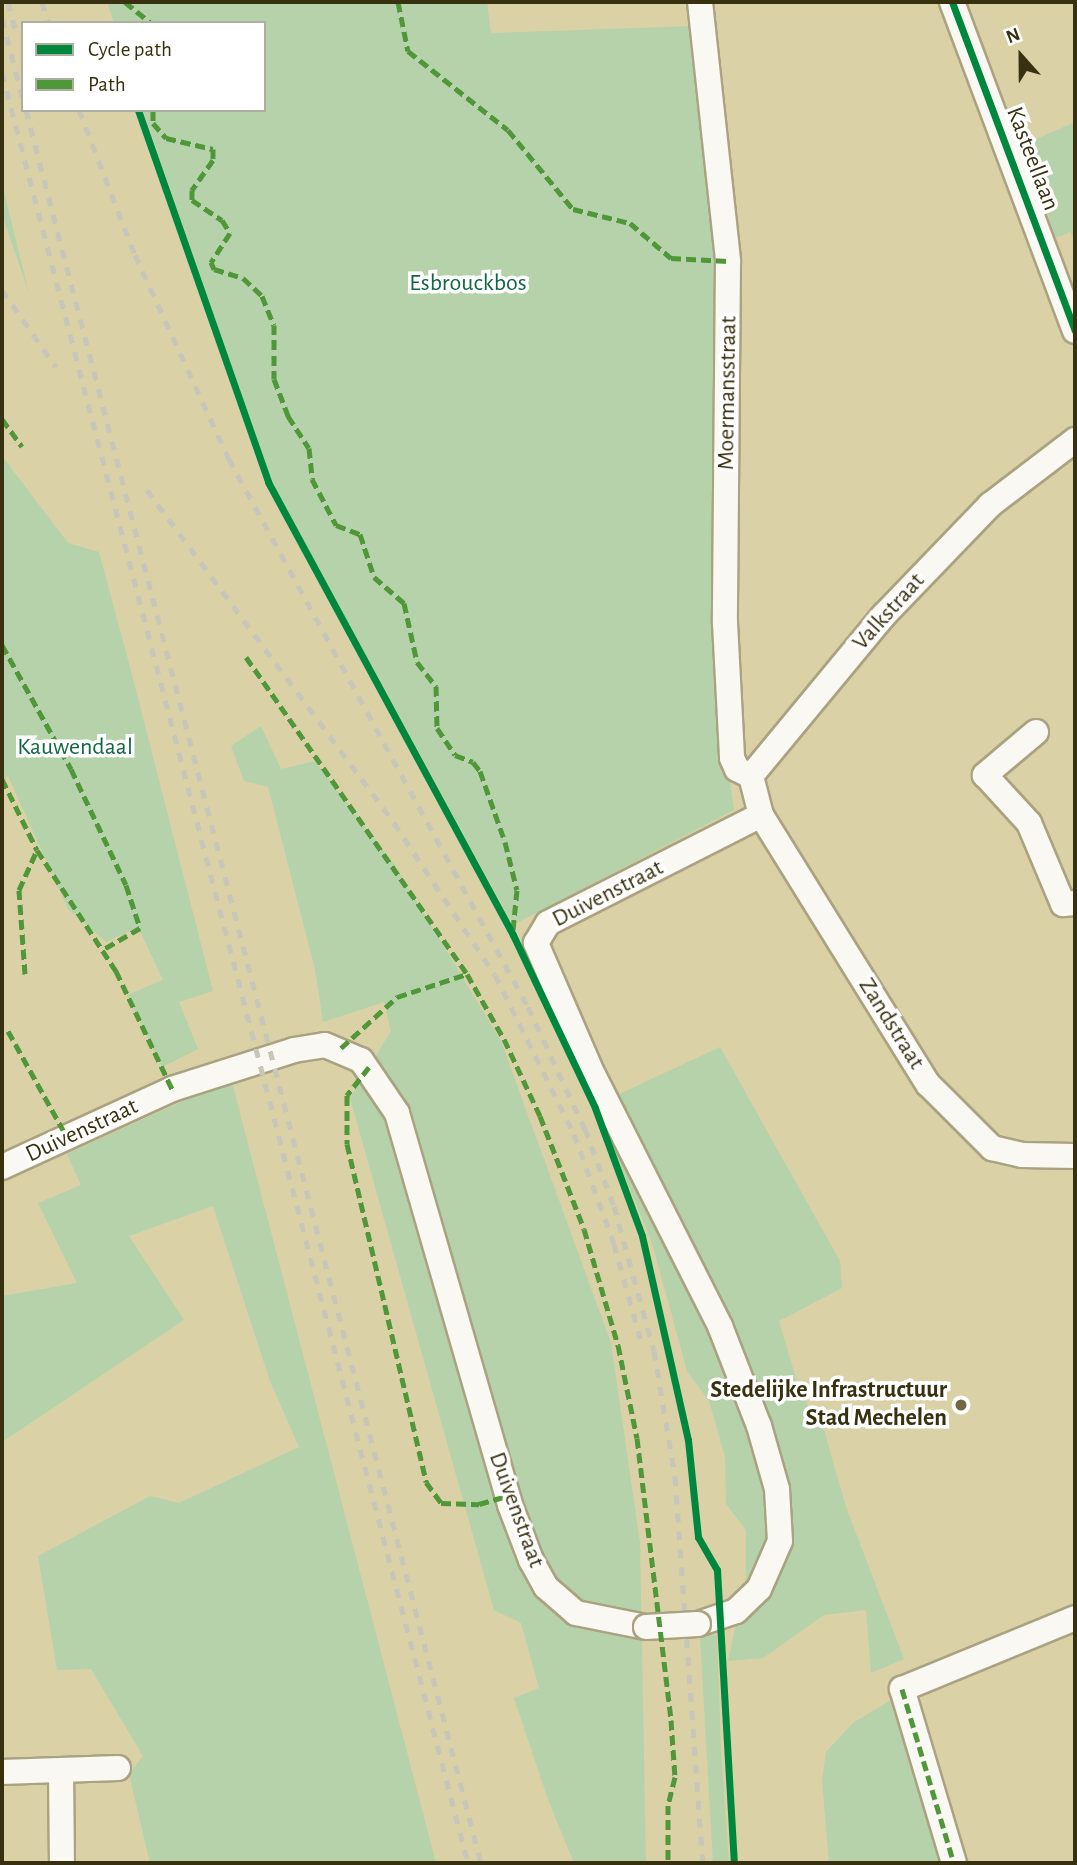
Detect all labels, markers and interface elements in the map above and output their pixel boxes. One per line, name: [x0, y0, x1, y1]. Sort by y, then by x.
legend: [21, 21, 266, 112]
north arrow: [986, 21, 1056, 91]
text: N: [1004, 25, 1023, 47]
text: Cycle path: [88, 39, 172, 60]
text: Path: [88, 74, 126, 95]
street label: Kasteellaan: [999, 103, 1065, 215]
park label: Esbrouckbos: [409, 270, 527, 298]
street label: Moermansstraat: [712, 316, 744, 470]
street label: Valkstraat: [847, 567, 931, 657]
park label: Kauwendaal: [17, 734, 133, 762]
street label: Duivenstraat: [548, 854, 668, 934]
street label: Zandstraat: [852, 973, 930, 1075]
street label: Duivenstraat: [21, 1092, 143, 1170]
place label: Stedelijke Infrastructuur Stad Mechelen: [710, 1377, 947, 1433]
marker: Stedelijke Infrastructuur Stad Mechelen: [953, 1397, 969, 1413]
street label: Duivenstraat: [482, 1448, 550, 1572]

